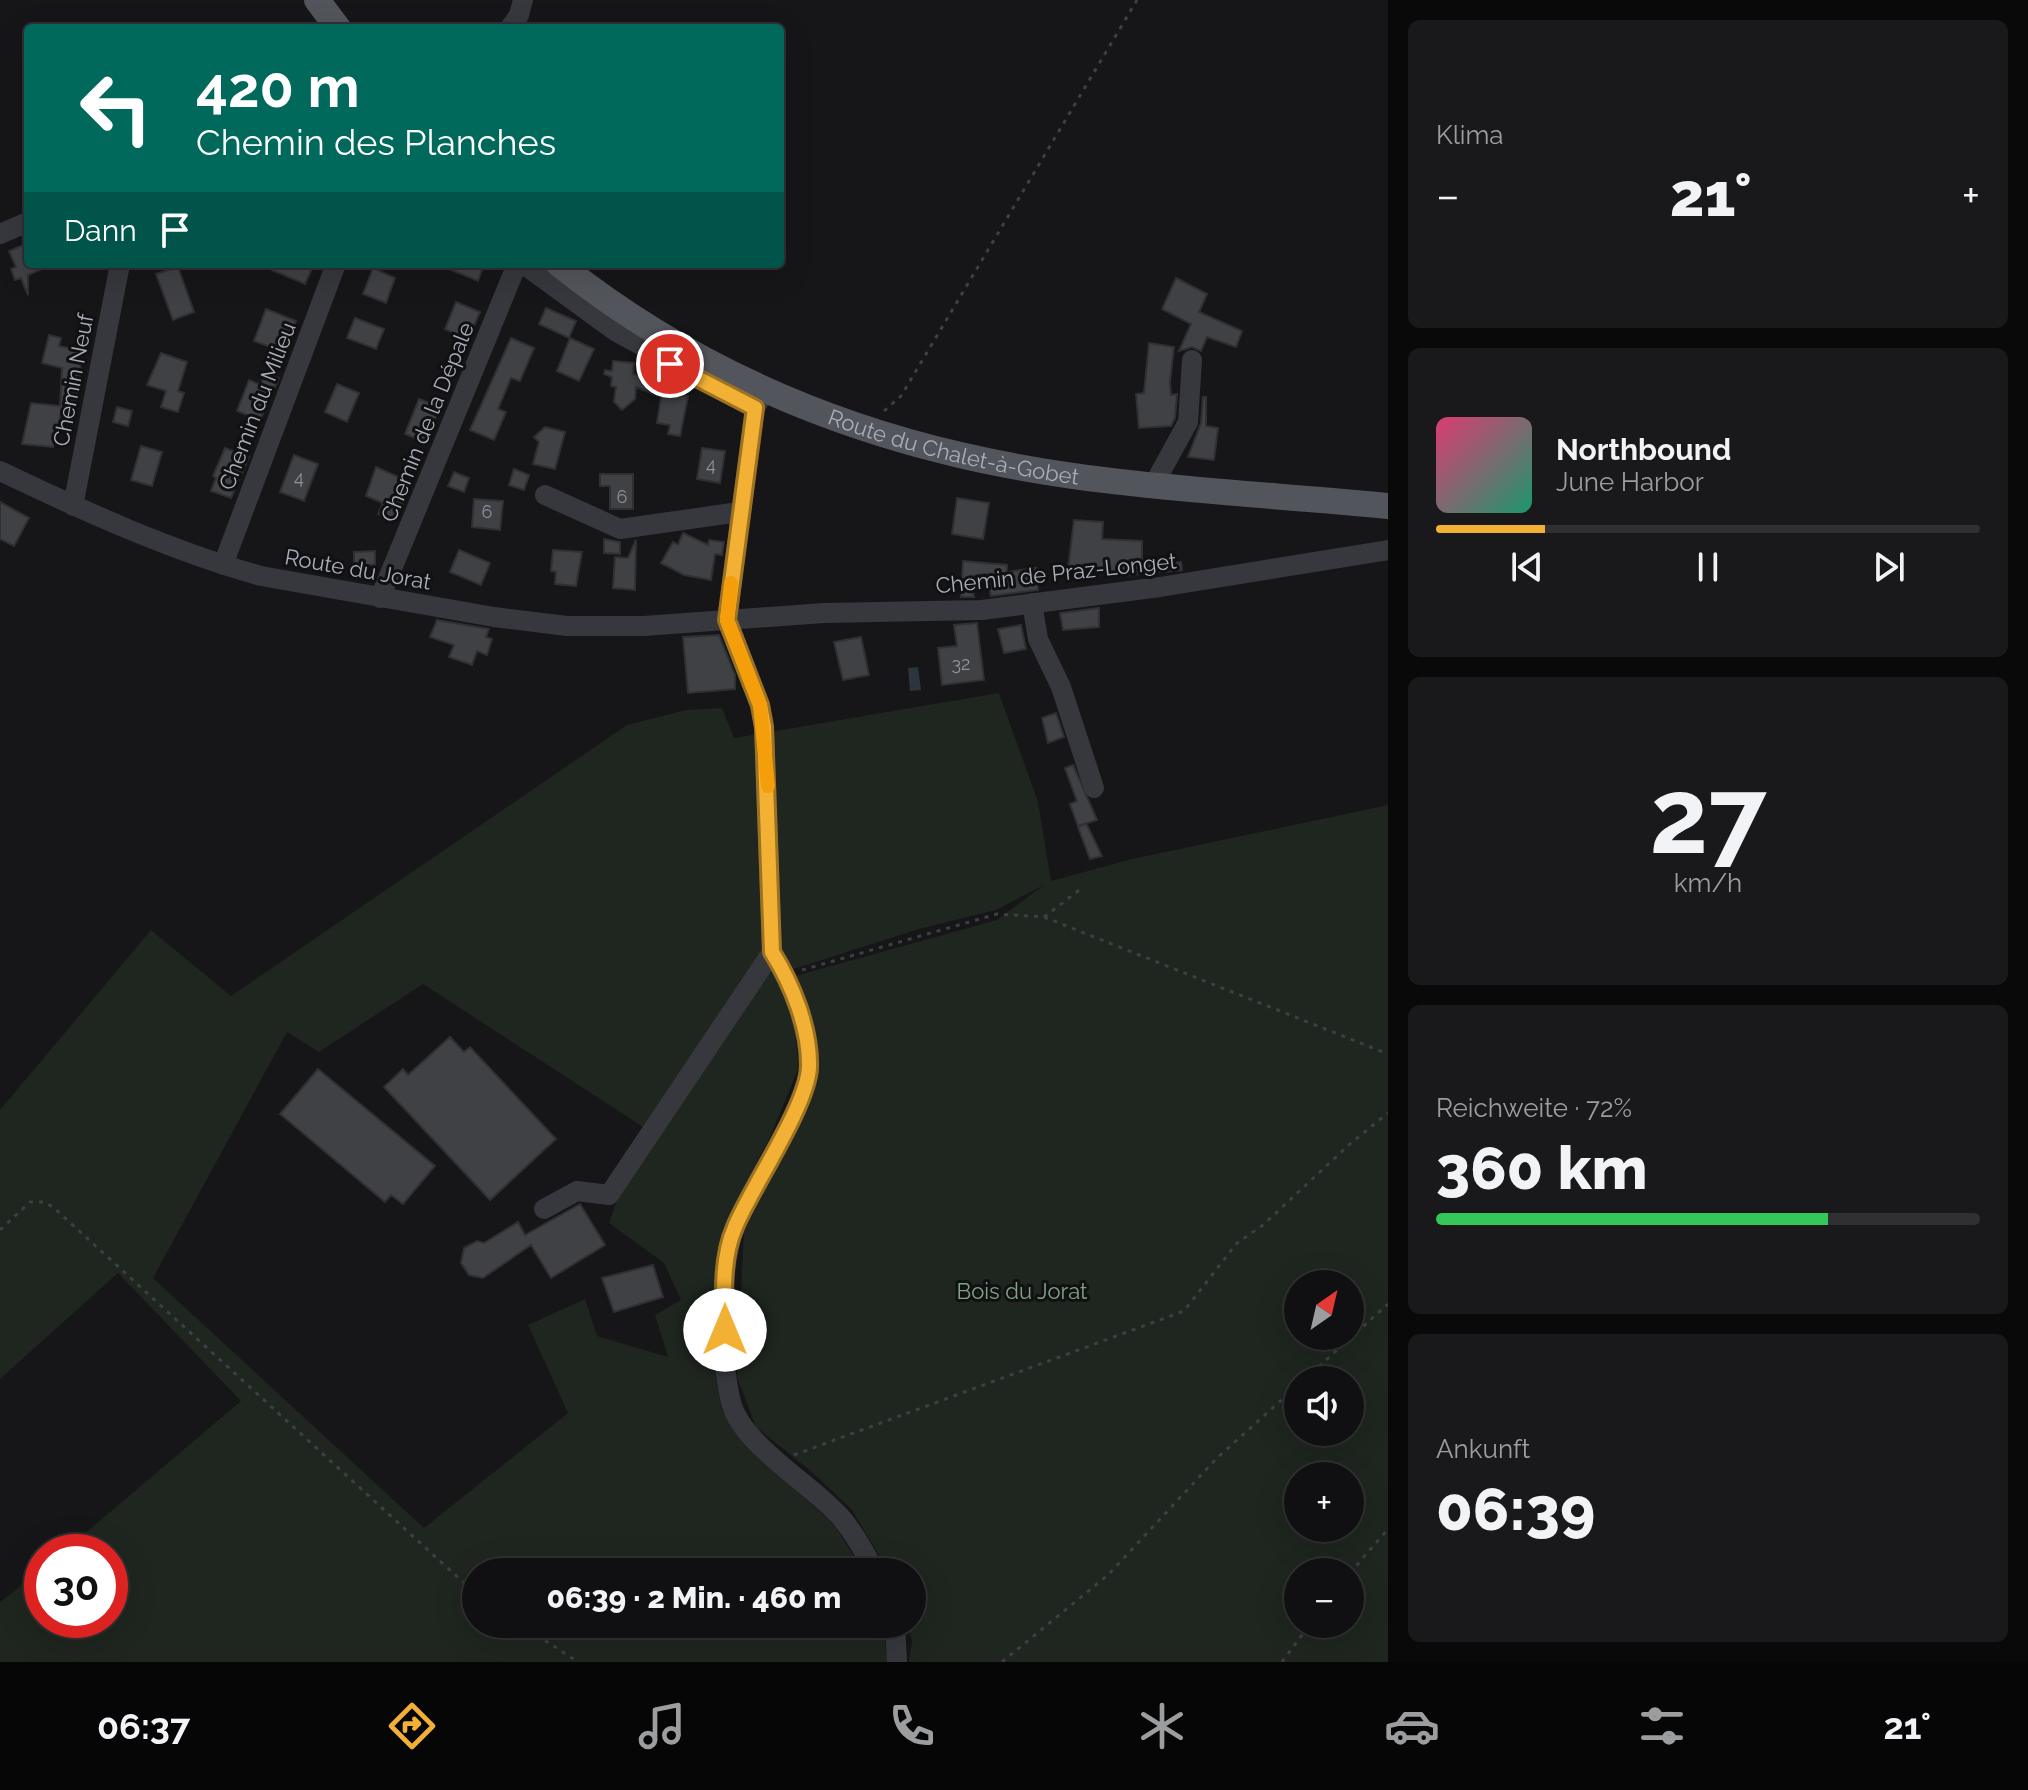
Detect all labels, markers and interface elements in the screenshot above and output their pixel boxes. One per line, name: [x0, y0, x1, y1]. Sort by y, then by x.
text: 420 m: [196, 54, 360, 120]
icon: left: [64, 56, 168, 160]
text: Klima: [1436, 120, 1504, 150]
text: Chemin des Planches: [196, 121, 556, 163]
text: 21°: [1670, 160, 1752, 230]
text: −: [1436, 170, 1460, 221]
text: +: [1962, 170, 1980, 221]
icon: arrive: [153, 208, 197, 252]
text: Dann: [64, 213, 137, 248]
street label: Chemin Neuf: [47, 311, 99, 448]
street label: Chemin du Milieu: [213, 318, 301, 494]
street label: Chemin de la Dépale: [375, 318, 479, 526]
pin: [636, 330, 704, 398]
icon: arrive: [648, 342, 692, 386]
street label: Route du Chalet-à-Gobet: [825, 404, 1081, 490]
text: Northbound: [1556, 432, 1731, 467]
house number: 4: [706, 454, 716, 475]
house number: 4: [294, 467, 304, 488]
text: June Harbor: [1556, 467, 1704, 497]
house number: 6: [617, 486, 628, 507]
house number: 6: [482, 501, 493, 522]
street label: Route du Jorat: [283, 543, 434, 595]
icon: previous: [1505, 545, 1549, 589]
icon: pause: [1686, 545, 1730, 589]
icon: next: [1867, 545, 1911, 589]
street label: Chemin de Praz-Longet: [934, 547, 1178, 599]
house number: 32: [952, 653, 971, 674]
text: 27: [1649, 755, 1767, 877]
text: km/h: [1674, 868, 1742, 898]
text: Reichweite · 72%: [1436, 1093, 1632, 1123]
text: 360 km: [1436, 1133, 1648, 1203]
north arrow: [1284, 1270, 1364, 1350]
map controls: [1284, 1270, 1364, 1638]
park label: Bois du Jorat: [957, 1278, 1088, 1304]
position arrow: [683, 1288, 767, 1372]
button: sound: [1284, 1366, 1364, 1446]
text: Ankunft: [1436, 1434, 1530, 1464]
button: +: [1284, 1462, 1364, 1542]
text: 06:39: [1436, 1474, 1595, 1544]
speed limit sign: 30: [24, 1534, 128, 1638]
button: −: [1284, 1558, 1364, 1638]
text: 06:39 · 2 Min. · 460 m: [547, 1580, 841, 1615]
icon: directions: [384, 1698, 440, 1754]
icon: music: [634, 1698, 690, 1754]
icon: phone: [884, 1698, 940, 1754]
icon: climate: [1134, 1698, 1190, 1754]
icon: car: [1384, 1698, 1440, 1754]
icon: filters: [1634, 1698, 1690, 1754]
text: 06:37: [97, 1705, 190, 1747]
text: 21°: [1883, 1705, 1931, 1747]

